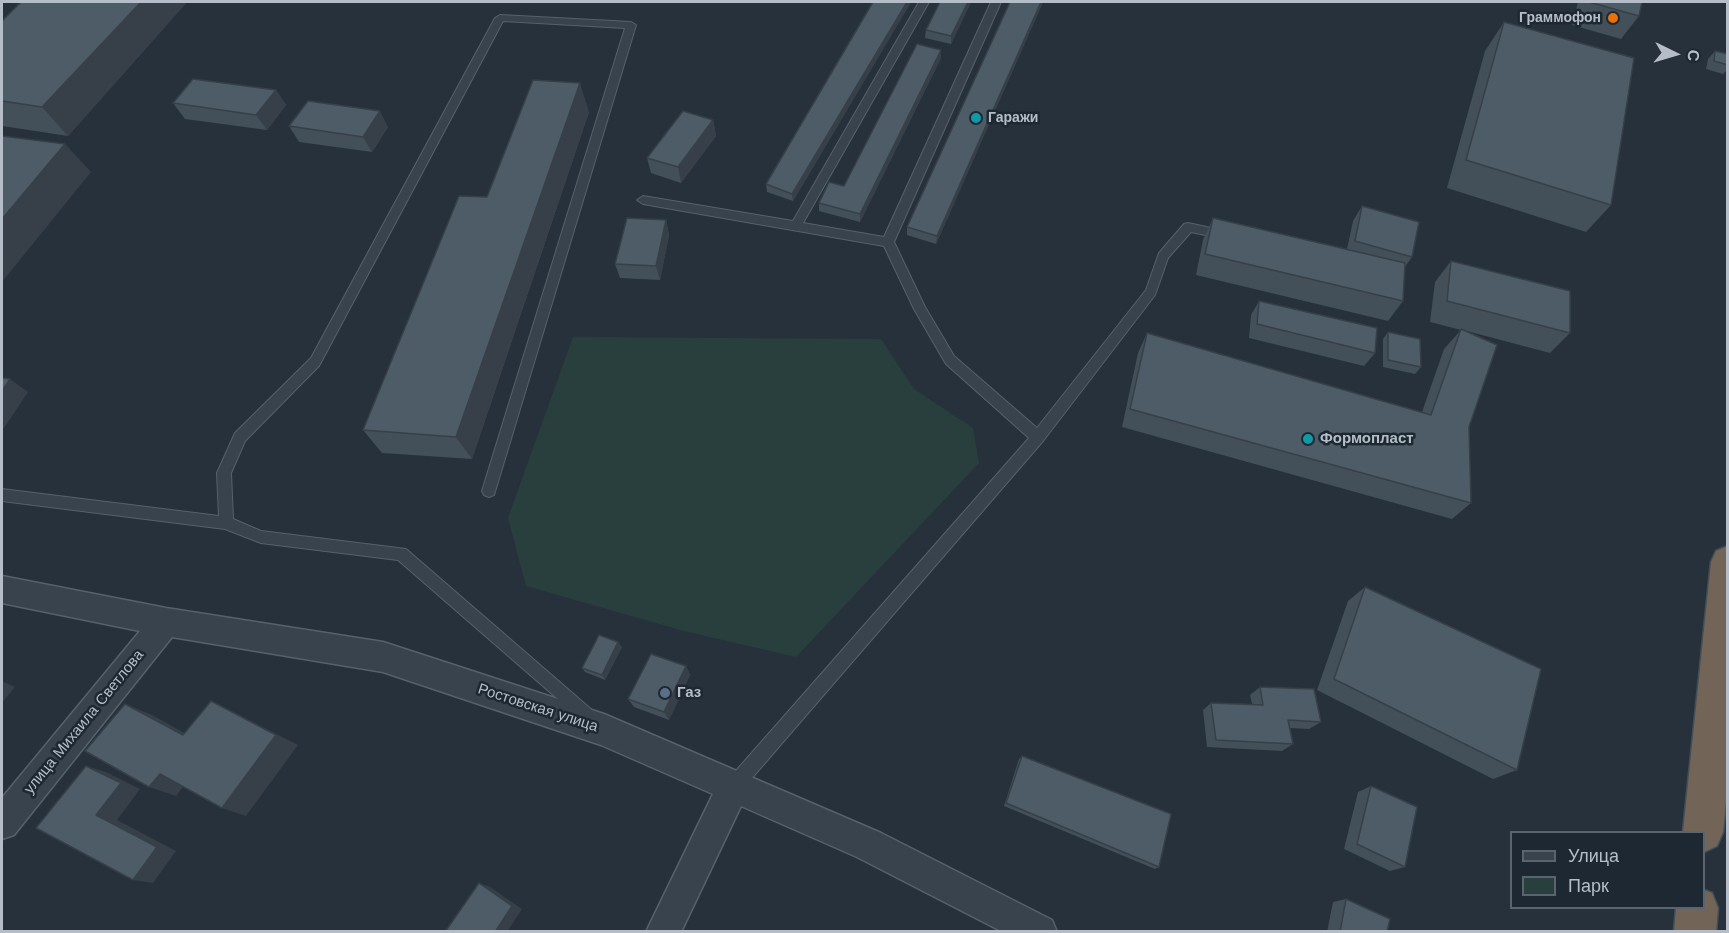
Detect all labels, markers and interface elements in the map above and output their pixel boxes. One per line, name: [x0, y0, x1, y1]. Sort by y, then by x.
place label: Граммофон: [1519, 10, 1601, 26]
marker: Граммофон: [1606, 11, 1620, 25]
north arrow: [1645, 24, 1705, 84]
text: С: [1683, 49, 1703, 62]
place label: Гаражи: [988, 110, 1038, 126]
marker: Гаражи: [969, 111, 983, 125]
place label: Формопласт: [1320, 430, 1414, 448]
marker: Формопласт: [1301, 432, 1315, 446]
street label: улица Михаила Светлова: [20, 646, 148, 798]
street label: Ростовская улица: [476, 680, 600, 736]
place label: Газ: [677, 684, 701, 702]
marker: Газ: [658, 686, 672, 700]
legend: [1510, 831, 1705, 909]
text: Улица: [1568, 845, 1619, 866]
text: Парк: [1568, 875, 1609, 896]

